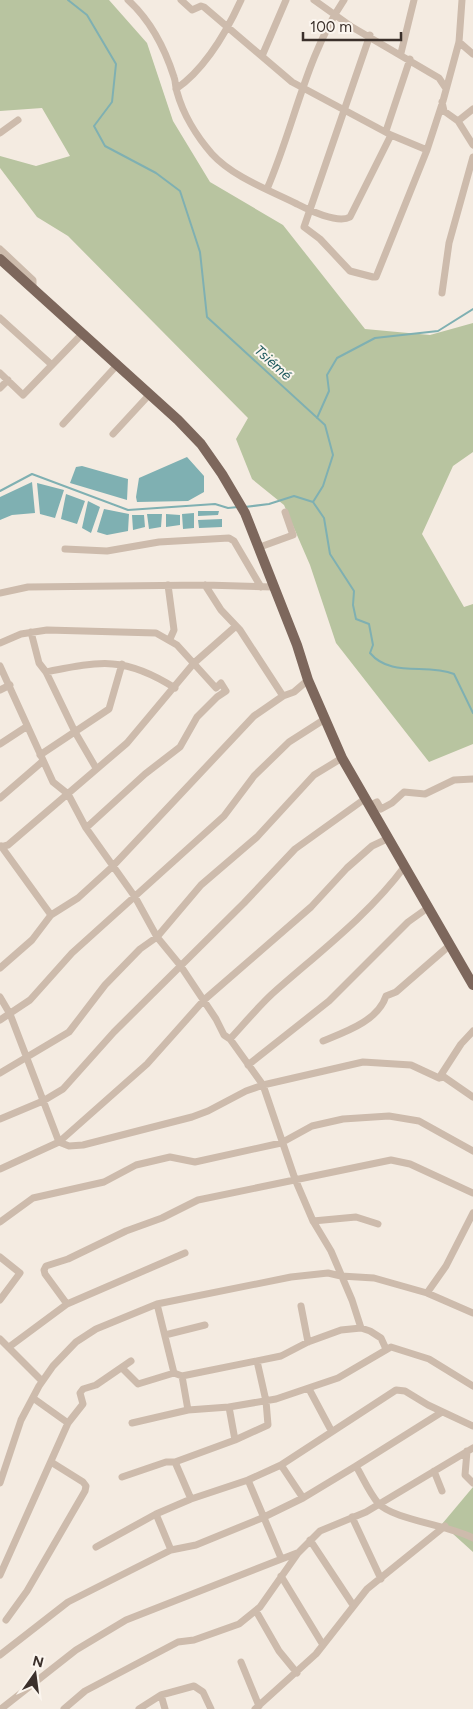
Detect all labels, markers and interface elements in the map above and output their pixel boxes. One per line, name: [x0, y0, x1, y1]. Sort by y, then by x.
scale bar: [303, 10, 400, 42]
text: 100 m: [310, 18, 352, 36]
water label: Tsiémé: [251, 342, 295, 384]
north arrow: [10, 1649, 60, 1699]
text: N: [31, 1652, 45, 1671]

